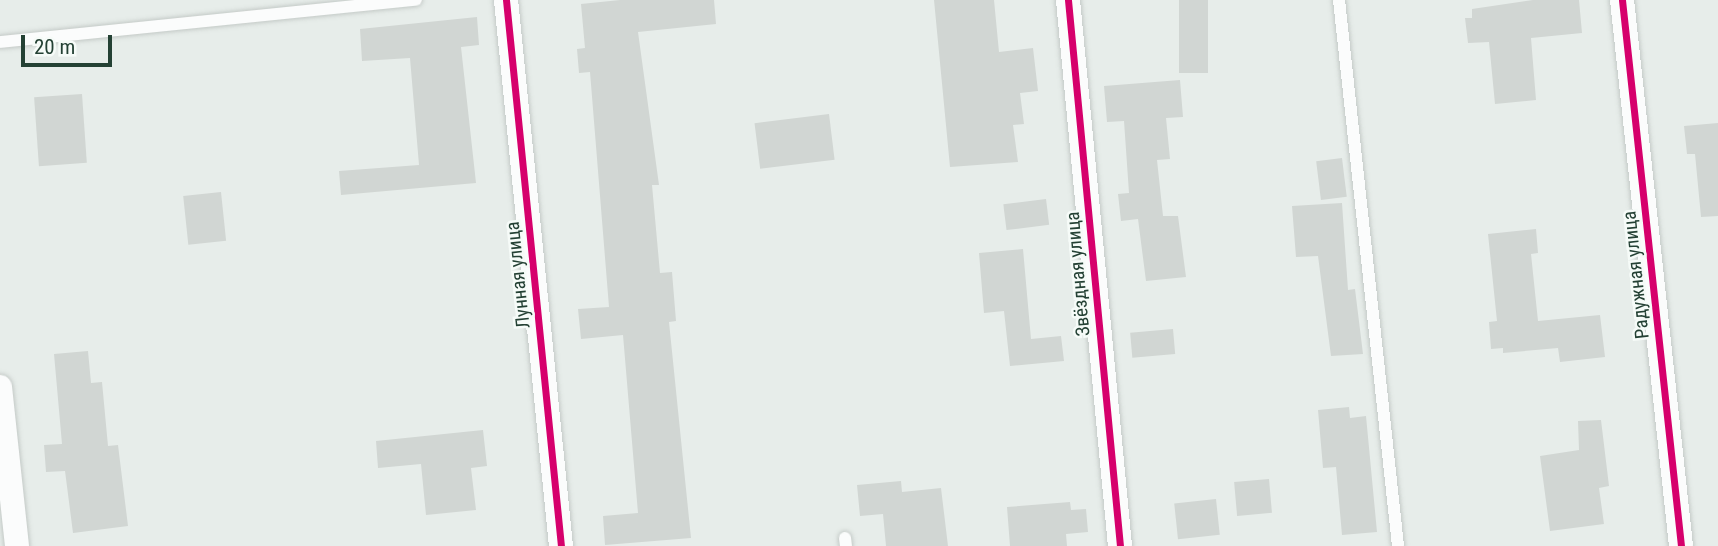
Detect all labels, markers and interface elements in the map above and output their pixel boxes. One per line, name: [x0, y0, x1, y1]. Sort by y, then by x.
scale bar: [24, 21, 116, 65]
text: 20 m: [34, 35, 75, 59]
street label: Радужная улица: [1618, 210, 1654, 340]
street label: Звёздная улица: [1061, 211, 1095, 337]
street label: Лунная улица: [501, 220, 535, 330]

